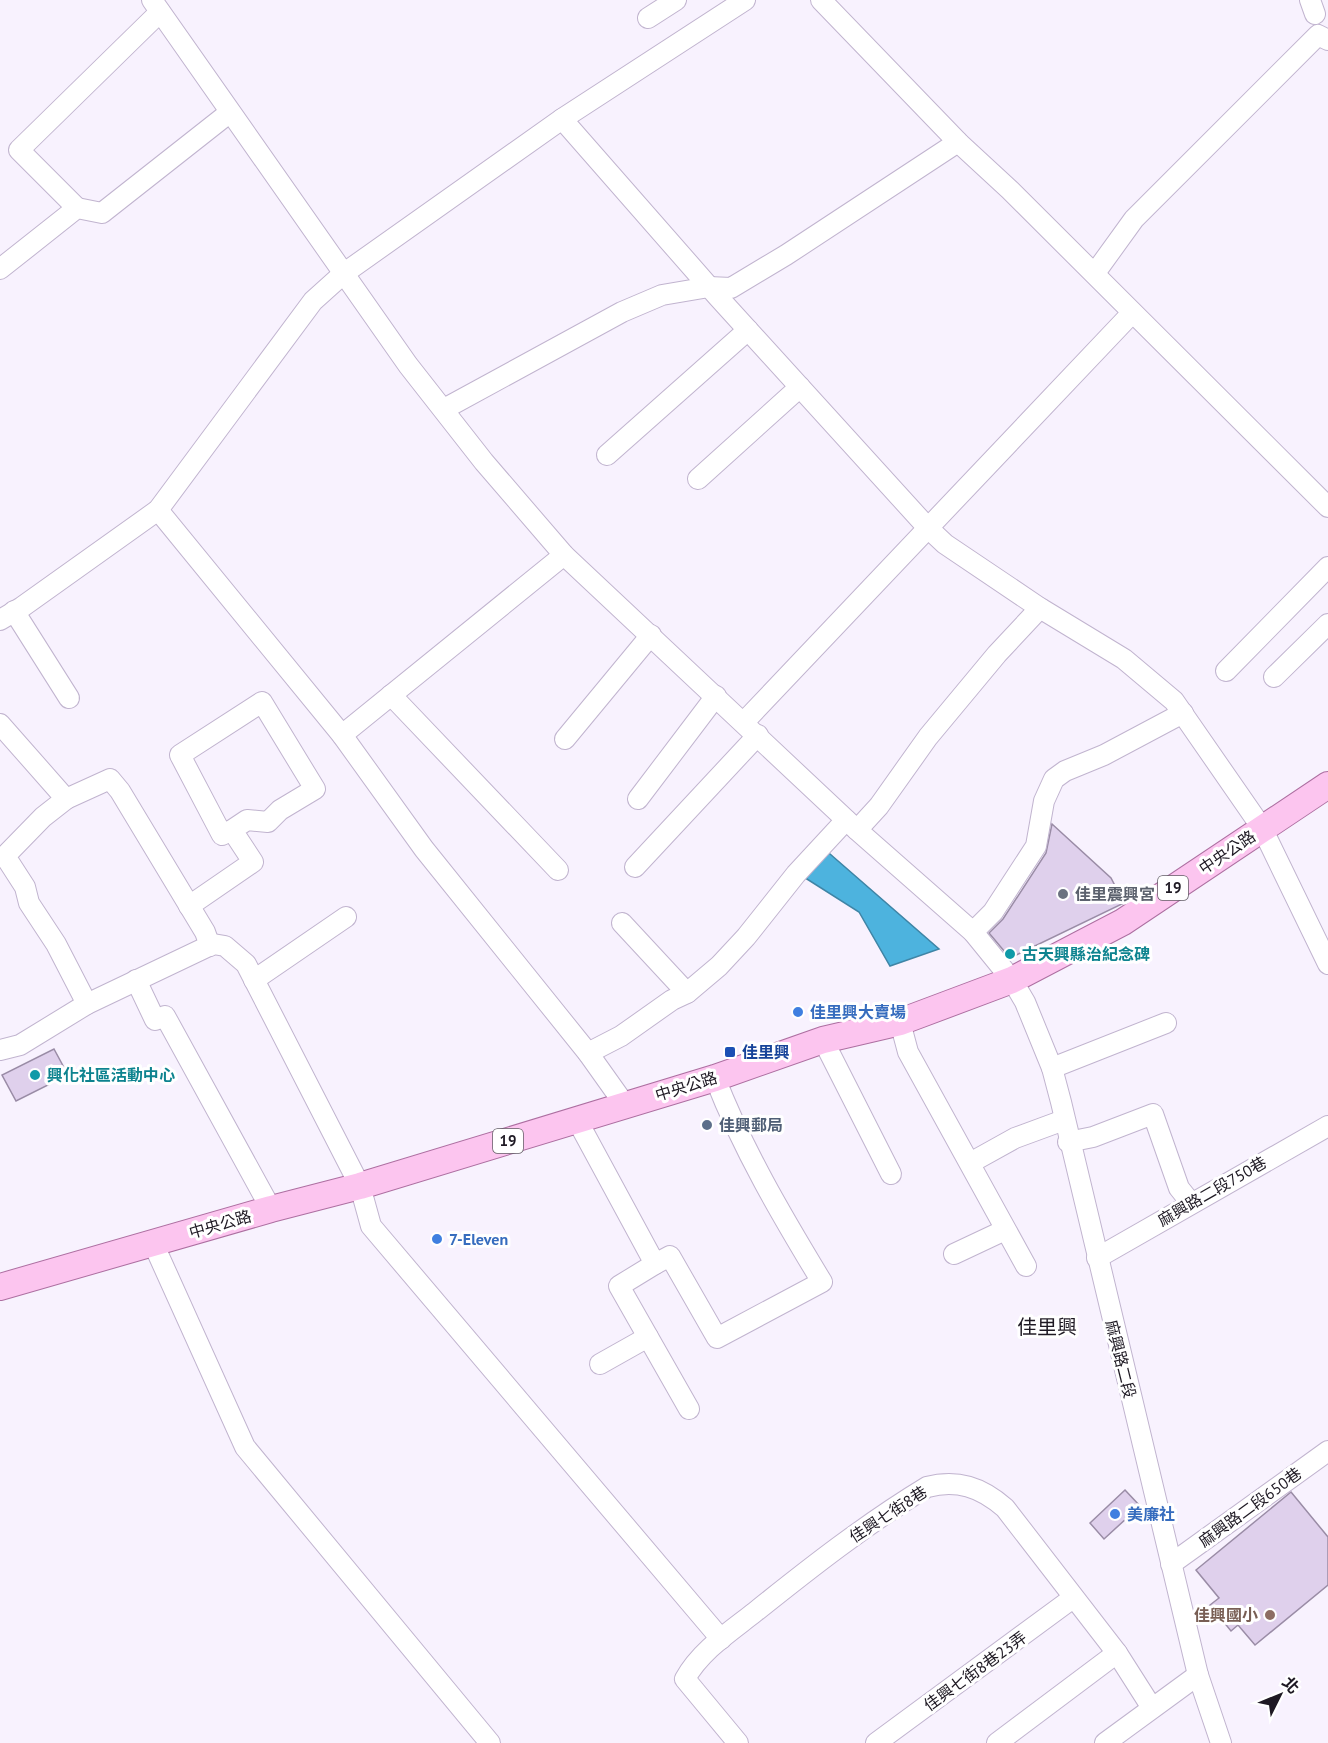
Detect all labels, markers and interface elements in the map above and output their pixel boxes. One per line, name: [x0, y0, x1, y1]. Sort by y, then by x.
street label: 中央公路: [1195, 826, 1259, 878]
road number: 19: [1158, 876, 1188, 900]
place label: 佳里震興宮: [1075, 884, 1155, 904]
marker: 佳里震興宮: [1056, 887, 1070, 901]
place label: 古天興縣治紀念碑: [1022, 944, 1150, 964]
marker: 古天興縣治紀念碑: [1003, 947, 1017, 961]
place label: 佳里興大賣場: [810, 1002, 906, 1022]
marker: 佳里興大賣場: [791, 1005, 805, 1019]
place label: 佳里興: [742, 1042, 790, 1062]
marker: 佳里興: [723, 1045, 737, 1059]
place label: 興化社區活動中心: [47, 1065, 175, 1085]
street label: 中央公路: [652, 1067, 720, 1105]
marker: 興化社區活動中心: [28, 1068, 42, 1082]
place label: 佳興郵局: [719, 1115, 783, 1135]
marker: 佳興郵局: [700, 1118, 714, 1132]
road number: 19: [493, 1129, 523, 1153]
street label: 麻興路二段750巷: [1154, 1152, 1270, 1230]
street label: 中央公路: [186, 1206, 254, 1242]
place label: 7-Eleven: [449, 1229, 508, 1249]
marker: 7-Eleven: [430, 1232, 444, 1246]
district label: 佳里興: [1017, 1314, 1077, 1340]
street label: 麻興路二段: [1102, 1318, 1140, 1400]
street label: 麻興路二段650巷: [1195, 1463, 1305, 1551]
street label: 佳興七街8巷: [845, 1481, 931, 1547]
place label: 美廉社: [1127, 1504, 1175, 1524]
marker: 美廉社: [1108, 1507, 1122, 1521]
place label: 佳興國小: [1194, 1605, 1258, 1625]
marker: 佳興國小: [1263, 1608, 1277, 1622]
street label: 佳興七街8巷23弄: [920, 1627, 1030, 1715]
north arrow: [1250, 1665, 1310, 1725]
text: 北: [1278, 1672, 1304, 1697]

